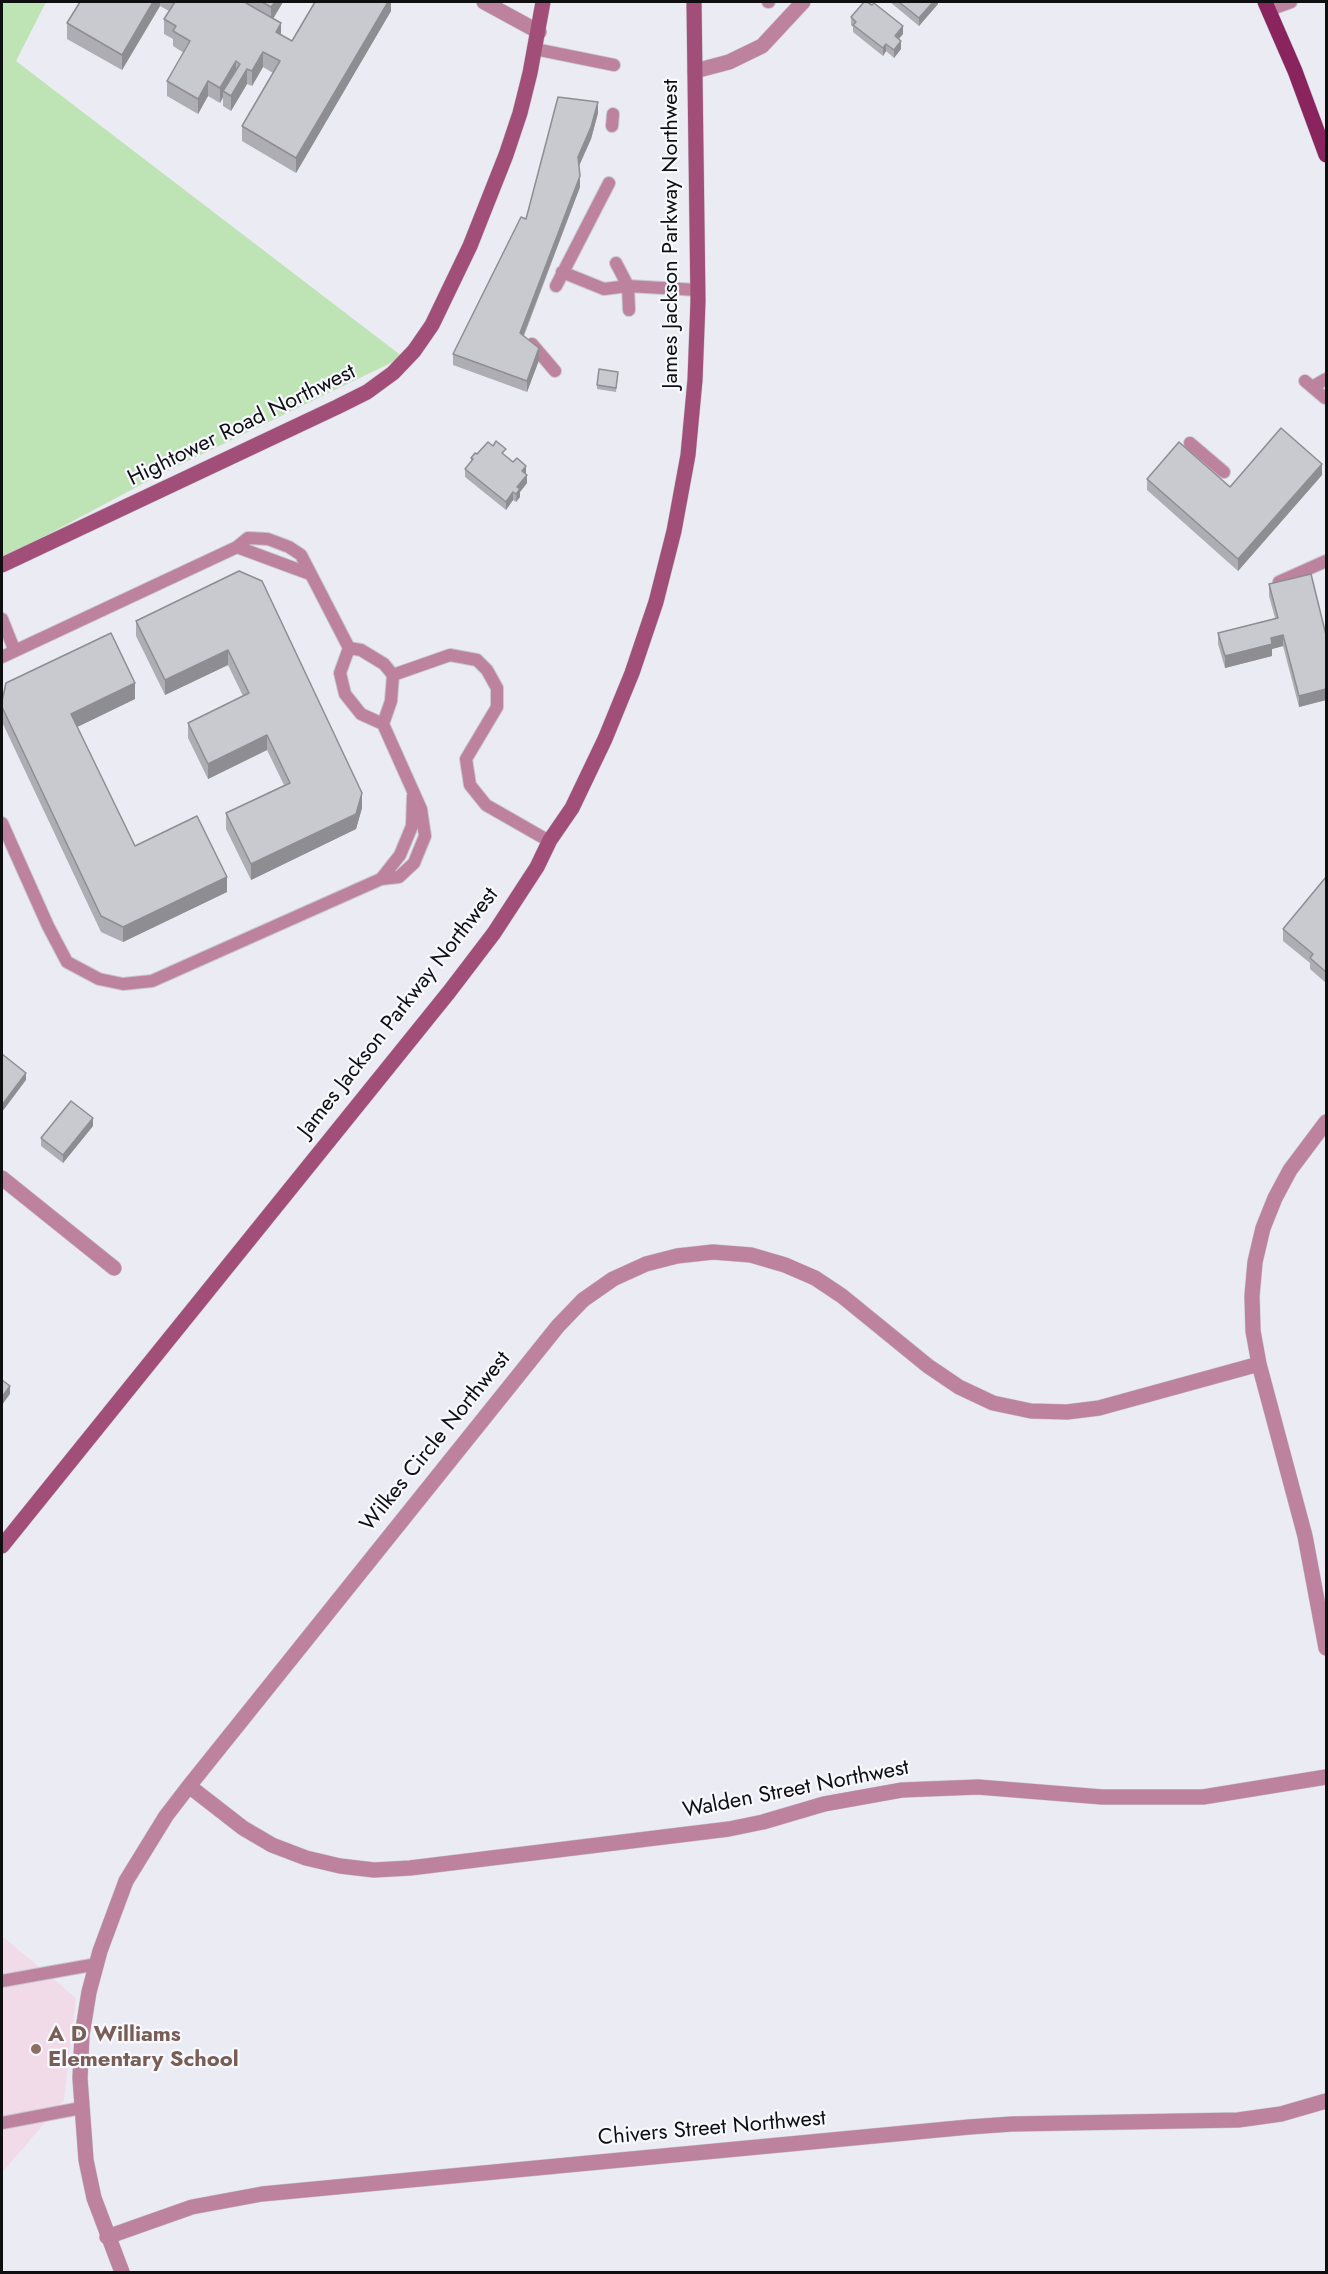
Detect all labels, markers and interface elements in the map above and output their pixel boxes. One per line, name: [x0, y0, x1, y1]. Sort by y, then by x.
street label: James Jackson Parkway Northwest: [659, 79, 685, 389]
street label: Hightower Road Northwest: [124, 359, 360, 493]
street label: James Jackson Parkway Northwest: [293, 883, 505, 1143]
street label: Wilkes Circle Northwest: [355, 1347, 517, 1537]
street label: Walden Street Northwest: [681, 1755, 911, 1825]
place label: A D Williams Elementary School: [48, 2023, 239, 2074]
marker: A D Williams Elementary School: [29, 2042, 43, 2056]
street label: Chivers Street Northwest: [597, 2106, 827, 2152]

